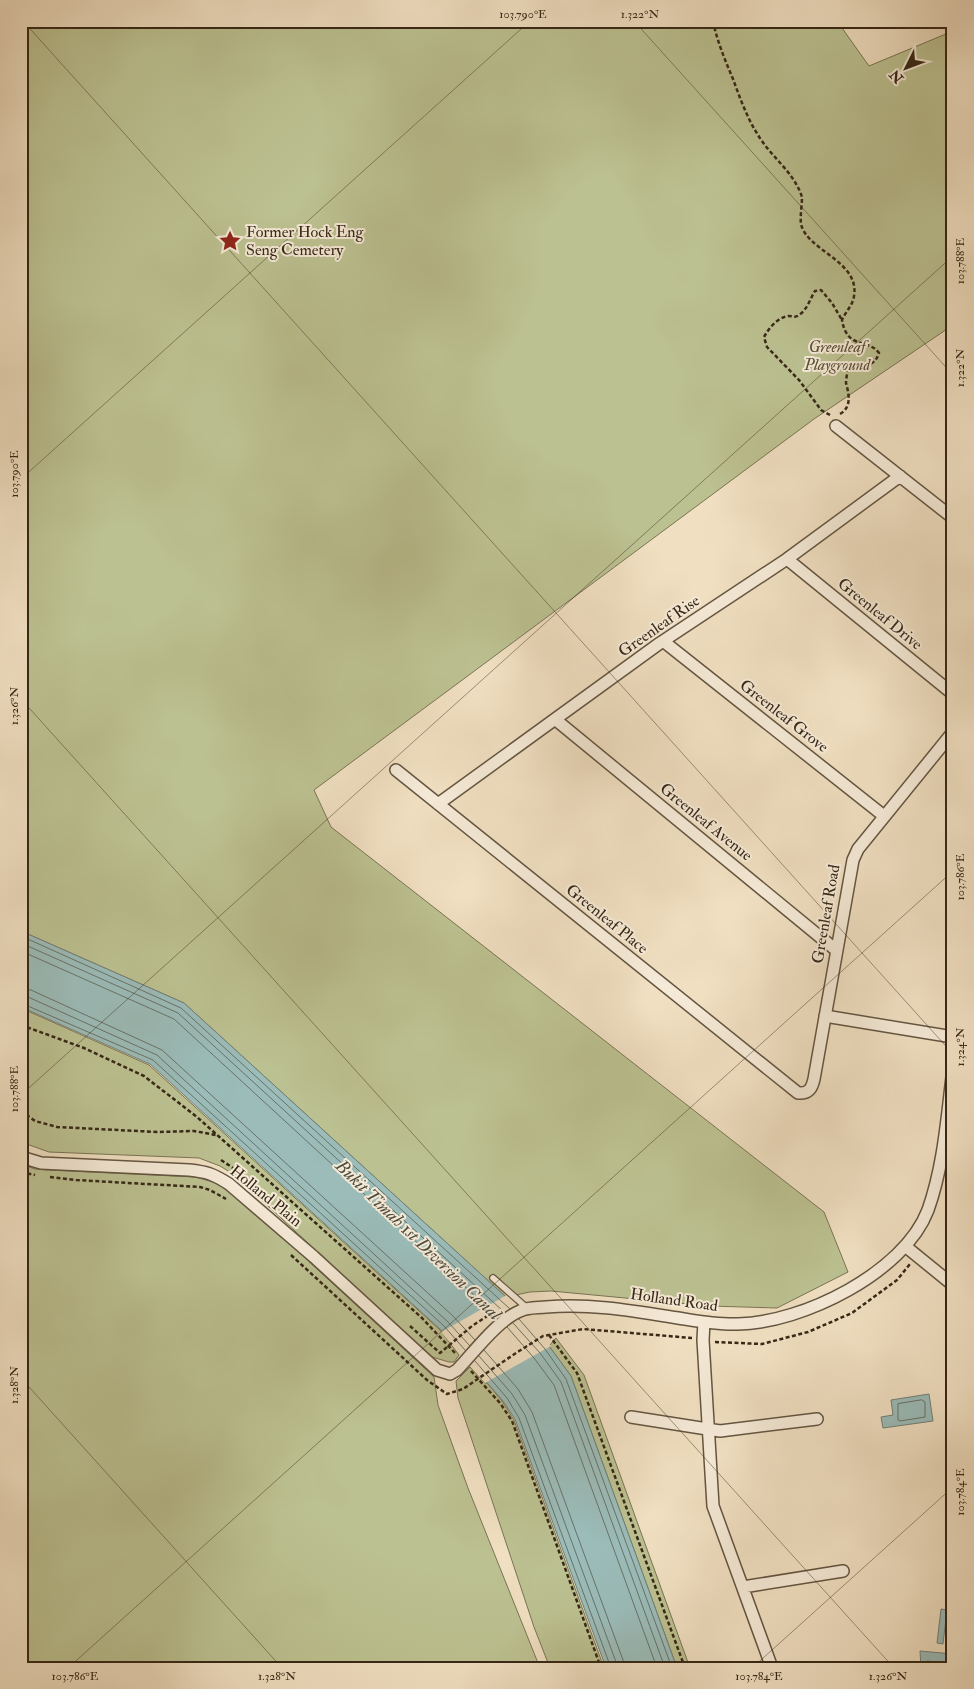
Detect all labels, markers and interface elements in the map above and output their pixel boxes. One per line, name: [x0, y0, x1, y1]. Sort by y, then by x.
text: 103.790°E: [499, 7, 547, 22]
text: 1.322°N: [621, 7, 659, 22]
north arrow: [882, 42, 932, 92]
text: N: [886, 66, 908, 87]
place label: Former Hock Eng Seng Cemetery: [246, 222, 365, 260]
place icon: Former Hock Eng Seng Cemetery: [217, 228, 243, 254]
text: 103.788°E: [953, 237, 968, 284]
park label: Greenleaf Playground: [803, 337, 871, 375]
text: 1.322°N: [953, 349, 968, 387]
text: 103.790°E: [7, 450, 22, 498]
street label: Greenleaf Drive: [833, 574, 927, 655]
street label: Greenleaf Rise: [614, 590, 704, 661]
street label: Greenleaf Grove: [736, 675, 833, 757]
text: 1.326°N: [7, 687, 22, 725]
street label: Greenleaf Avenue: [656, 779, 757, 866]
text: 103.786°E: [953, 853, 968, 900]
street label: Greenleaf Road: [807, 863, 845, 965]
street label: Greenleaf Place: [562, 880, 652, 958]
text: 1.324°N: [953, 1027, 968, 1066]
text: 103.788°E: [7, 1065, 22, 1112]
water label: Bukit Timah 1st Diversion Canal: [330, 1154, 507, 1327]
street label: Holland Plain: [226, 1161, 306, 1231]
street label: Holland Road: [629, 1284, 719, 1316]
text: 1.328°N: [7, 1366, 22, 1404]
text: 103.784°E: [953, 1468, 968, 1516]
text: 103.786°E: [52, 1669, 99, 1684]
text: 1.328°N: [258, 1669, 296, 1684]
text: 103.784°E: [735, 1669, 783, 1684]
text: 1.326°N: [869, 1669, 907, 1684]

